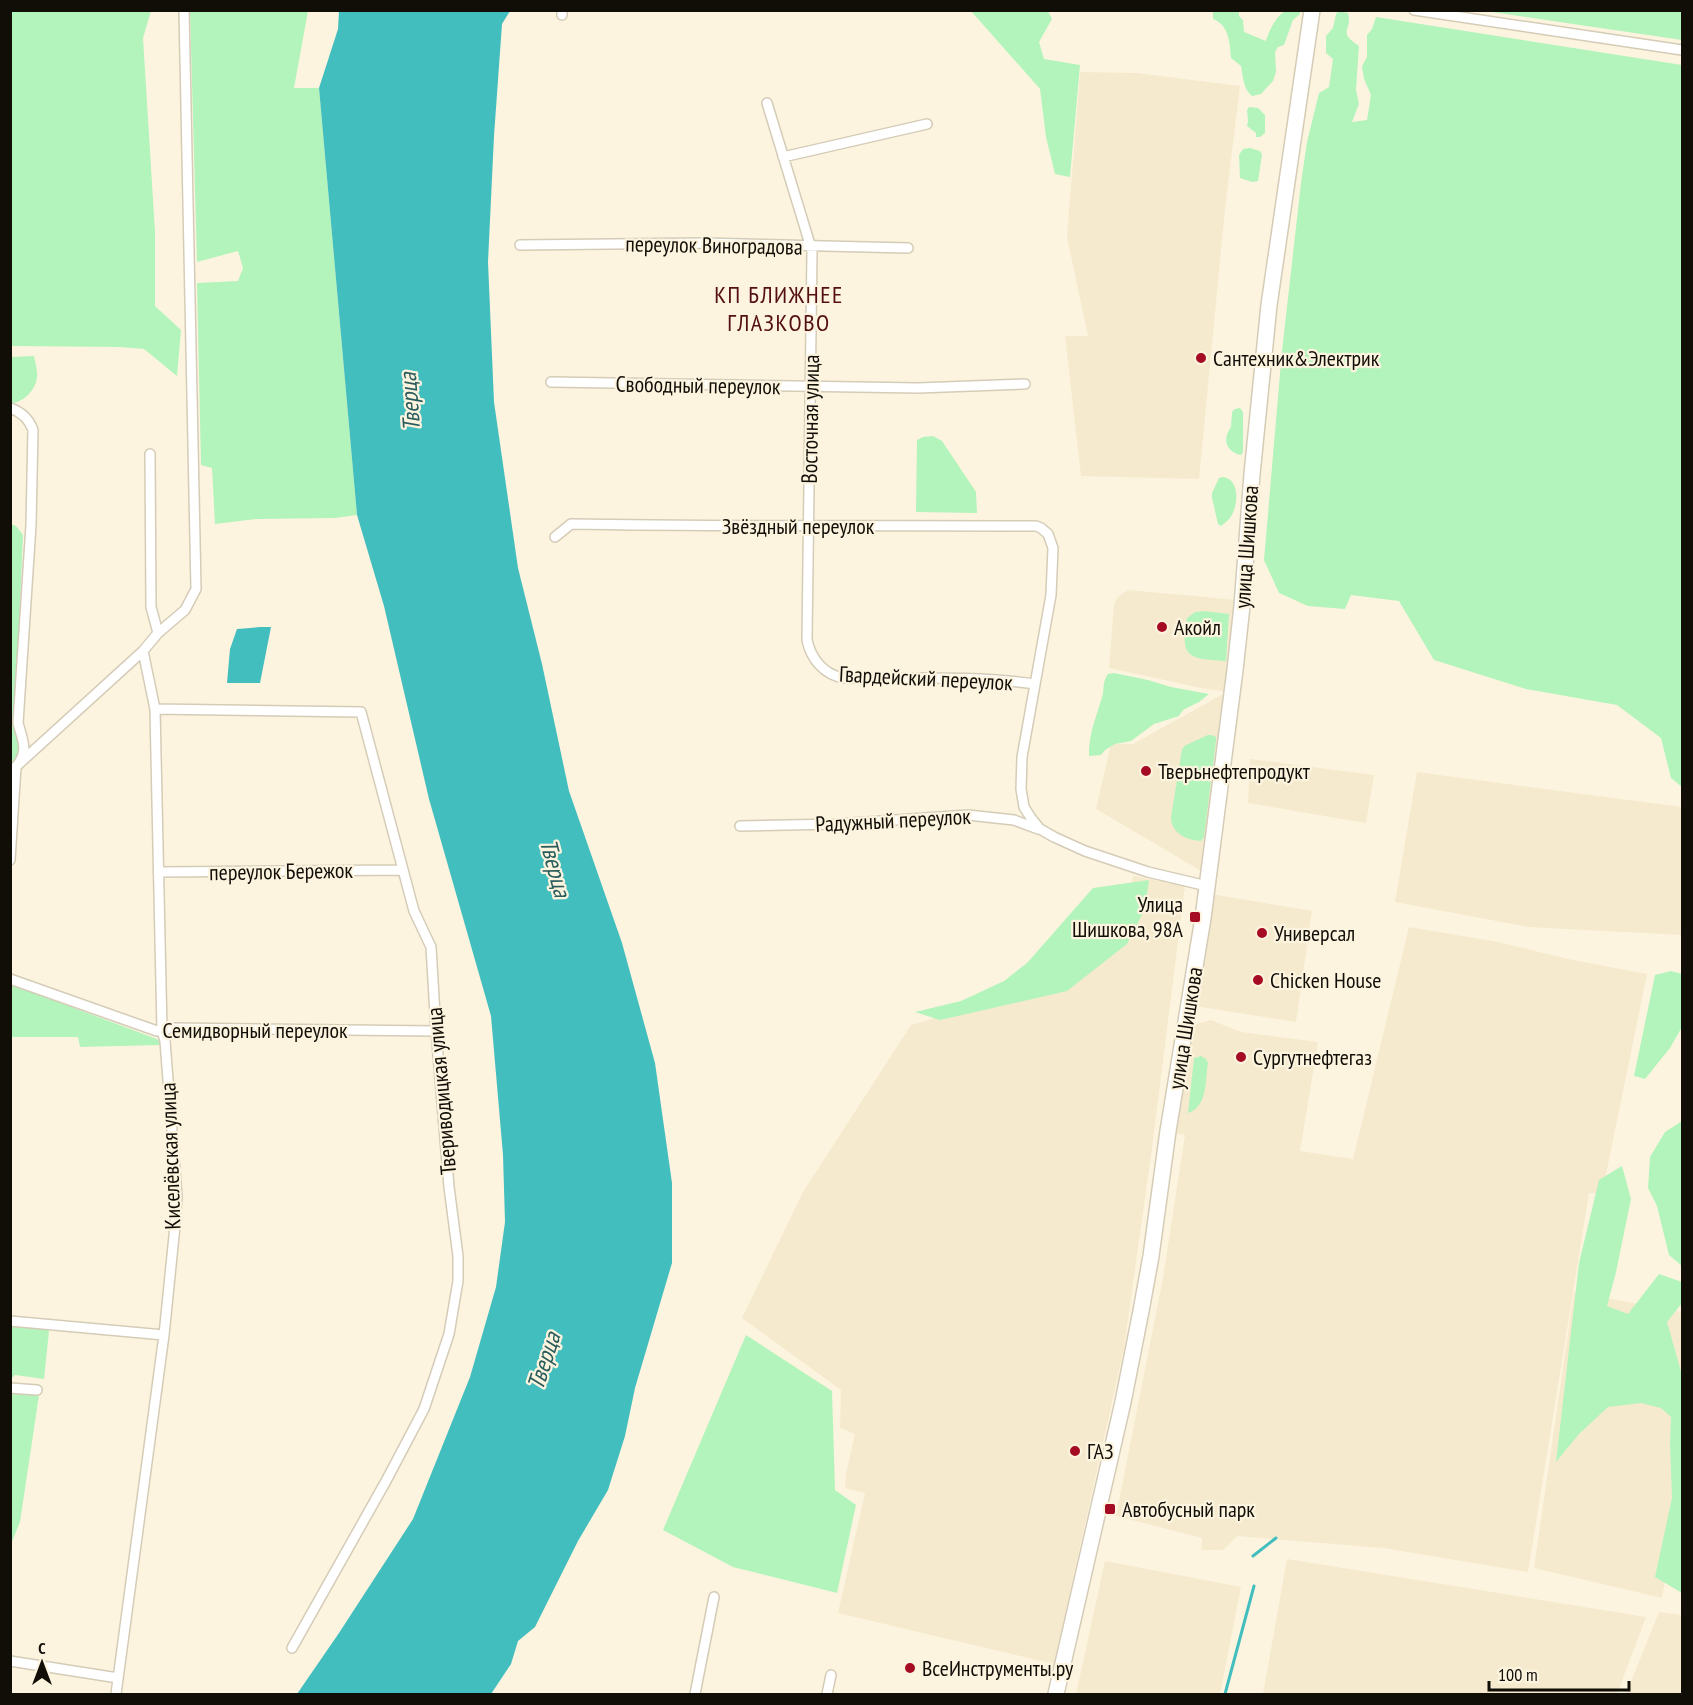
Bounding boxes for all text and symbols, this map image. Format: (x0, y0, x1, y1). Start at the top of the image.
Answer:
street label: переулок Виноградова (625, 229, 803, 261)
district label: КП БЛИЖНЕЕ ГЛАЗКОВО (714, 279, 844, 338)
place label: Сантехник&Электрик (1213, 344, 1380, 372)
marker: Сантехник&Электрик (1194, 351, 1208, 365)
street label: Восточная улица (795, 354, 825, 484)
water label: Тверца (392, 370, 427, 432)
street label: Свободный переулок (615, 370, 781, 400)
street label: улица Шишкова (1228, 484, 1264, 610)
street label: Звёздный переулок (722, 512, 875, 540)
place label: Акойл (1174, 613, 1221, 641)
marker: Акойл (1155, 620, 1169, 634)
street label: Гвардейский переулок (839, 659, 1014, 697)
place label: Тверьнефтепродукт (1158, 757, 1311, 785)
marker: Тверьнефтепродукт (1139, 764, 1153, 778)
street label: Радужный переулок (815, 802, 972, 838)
water label: Тверца (533, 835, 578, 902)
street label: переулок Бережок (209, 856, 354, 886)
place label: Улица Шишкова, 98А (1072, 890, 1184, 943)
marker: Улица Шишкова, 98А (1188, 910, 1202, 924)
place label: Универсал (1274, 919, 1355, 947)
marker: Универсал (1255, 926, 1269, 940)
street label: улица Шишкова (1162, 965, 1208, 1091)
place label: Chicken House (1270, 966, 1381, 994)
marker: Chicken House (1251, 973, 1265, 987)
street label: Твериводицкая улица (420, 1006, 462, 1176)
street label: Семидворный переулок (163, 1016, 348, 1044)
place label: Сургутнефтегаз (1253, 1043, 1372, 1071)
marker: Сургутнефтегаз (1234, 1050, 1248, 1064)
street label: Киселёвская улица (153, 1082, 187, 1230)
water label: Тверца (520, 1327, 568, 1394)
place label: ГАЗ (1087, 1437, 1114, 1465)
marker: ГАЗ (1068, 1444, 1082, 1458)
place label: Автобусный парк (1122, 1495, 1255, 1523)
marker: Автобусный парк (1103, 1502, 1117, 1516)
north arrow (12, 1633, 72, 1693)
text: С (38, 1638, 46, 1658)
place label: ВсеИнструменты.ру (922, 1654, 1074, 1682)
scale bar (1489, 1654, 1628, 1692)
marker: ВсеИнструменты.ру (903, 1661, 917, 1675)
text: 100 m (1498, 1663, 1538, 1686)

